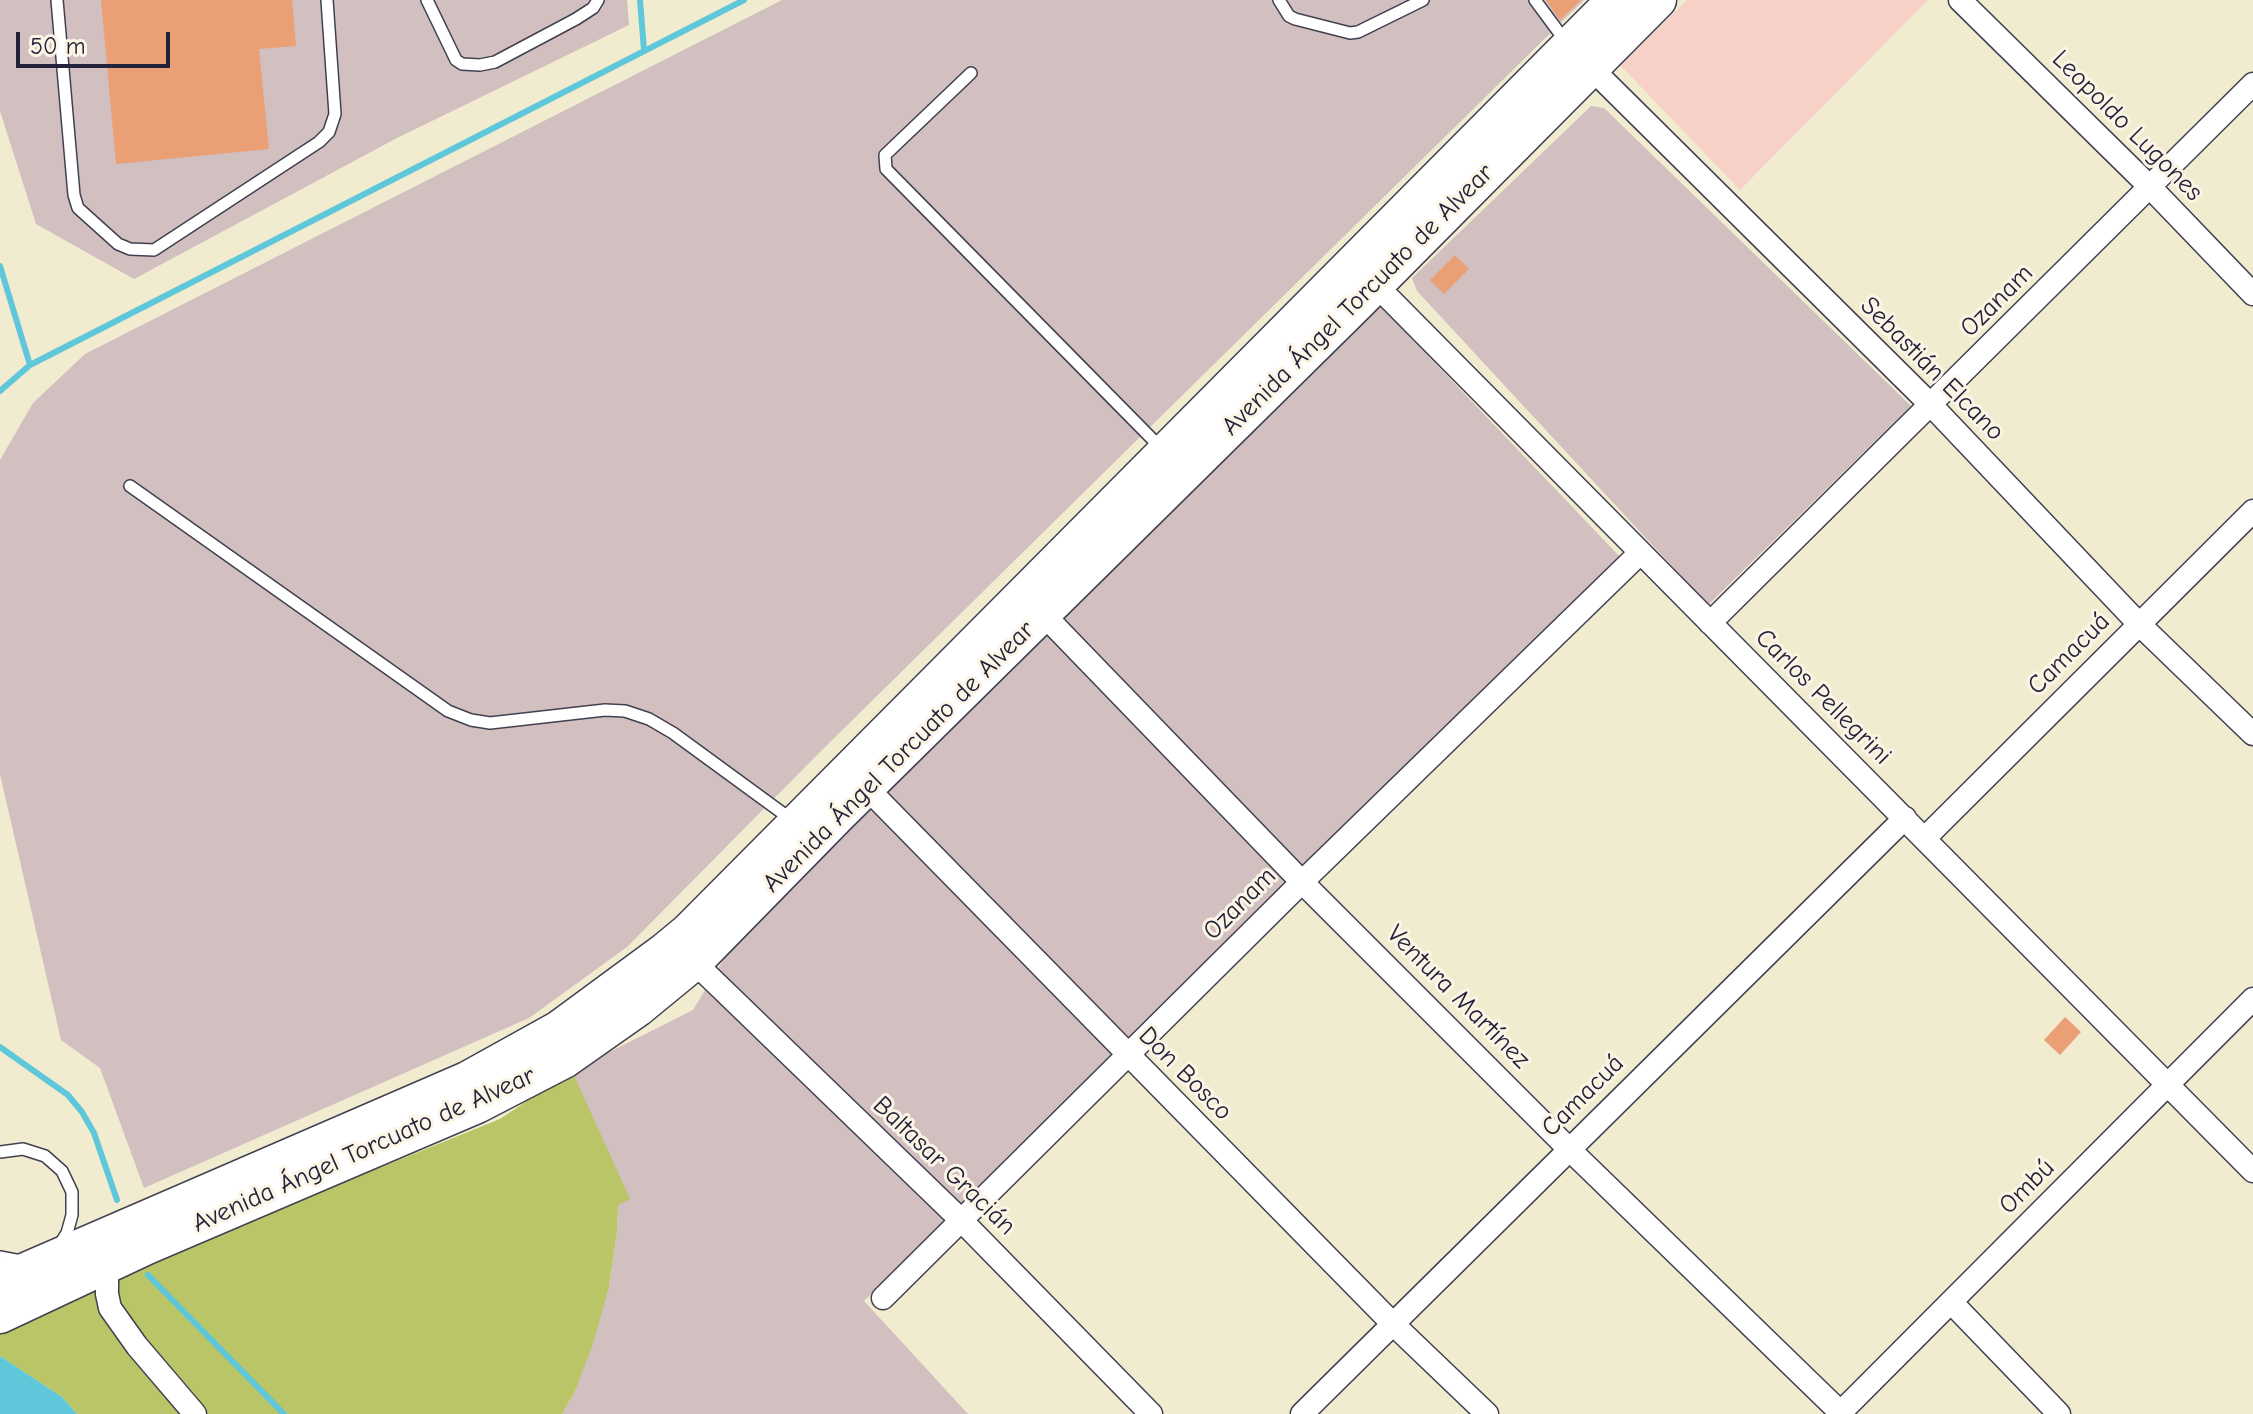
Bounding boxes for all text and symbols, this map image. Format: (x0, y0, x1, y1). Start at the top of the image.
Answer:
scale bar (20, 16, 174, 66)
text: 50 m (30, 32, 86, 60)
street label: Leopoldo Lugones (2045, 44, 2209, 208)
street label: Avenida Ángel Torcuato de Alvear (1216, 158, 1500, 442)
street label: Ozanam (1954, 258, 2040, 344)
street label: Sebastián Elcano (1854, 291, 2010, 447)
street label: Camacuá (2021, 606, 2117, 702)
street label: Avenida Ángel Torcuato de Alvear (757, 615, 1041, 899)
street label: Carlos Pellegrini (1748, 622, 1898, 772)
street label: Ozanam (1197, 861, 1283, 947)
street label: Ventura Martínez (1380, 919, 1536, 1075)
street label: Don Bosco (1132, 1021, 1238, 1127)
street label: Camacuá (1535, 1048, 1631, 1144)
street label: Avenida Ángel Torcuato de Alvear (188, 1060, 540, 1240)
street label: Baltasar Gracián (866, 1090, 1022, 1242)
street label: Ombú (1993, 1153, 2061, 1221)

